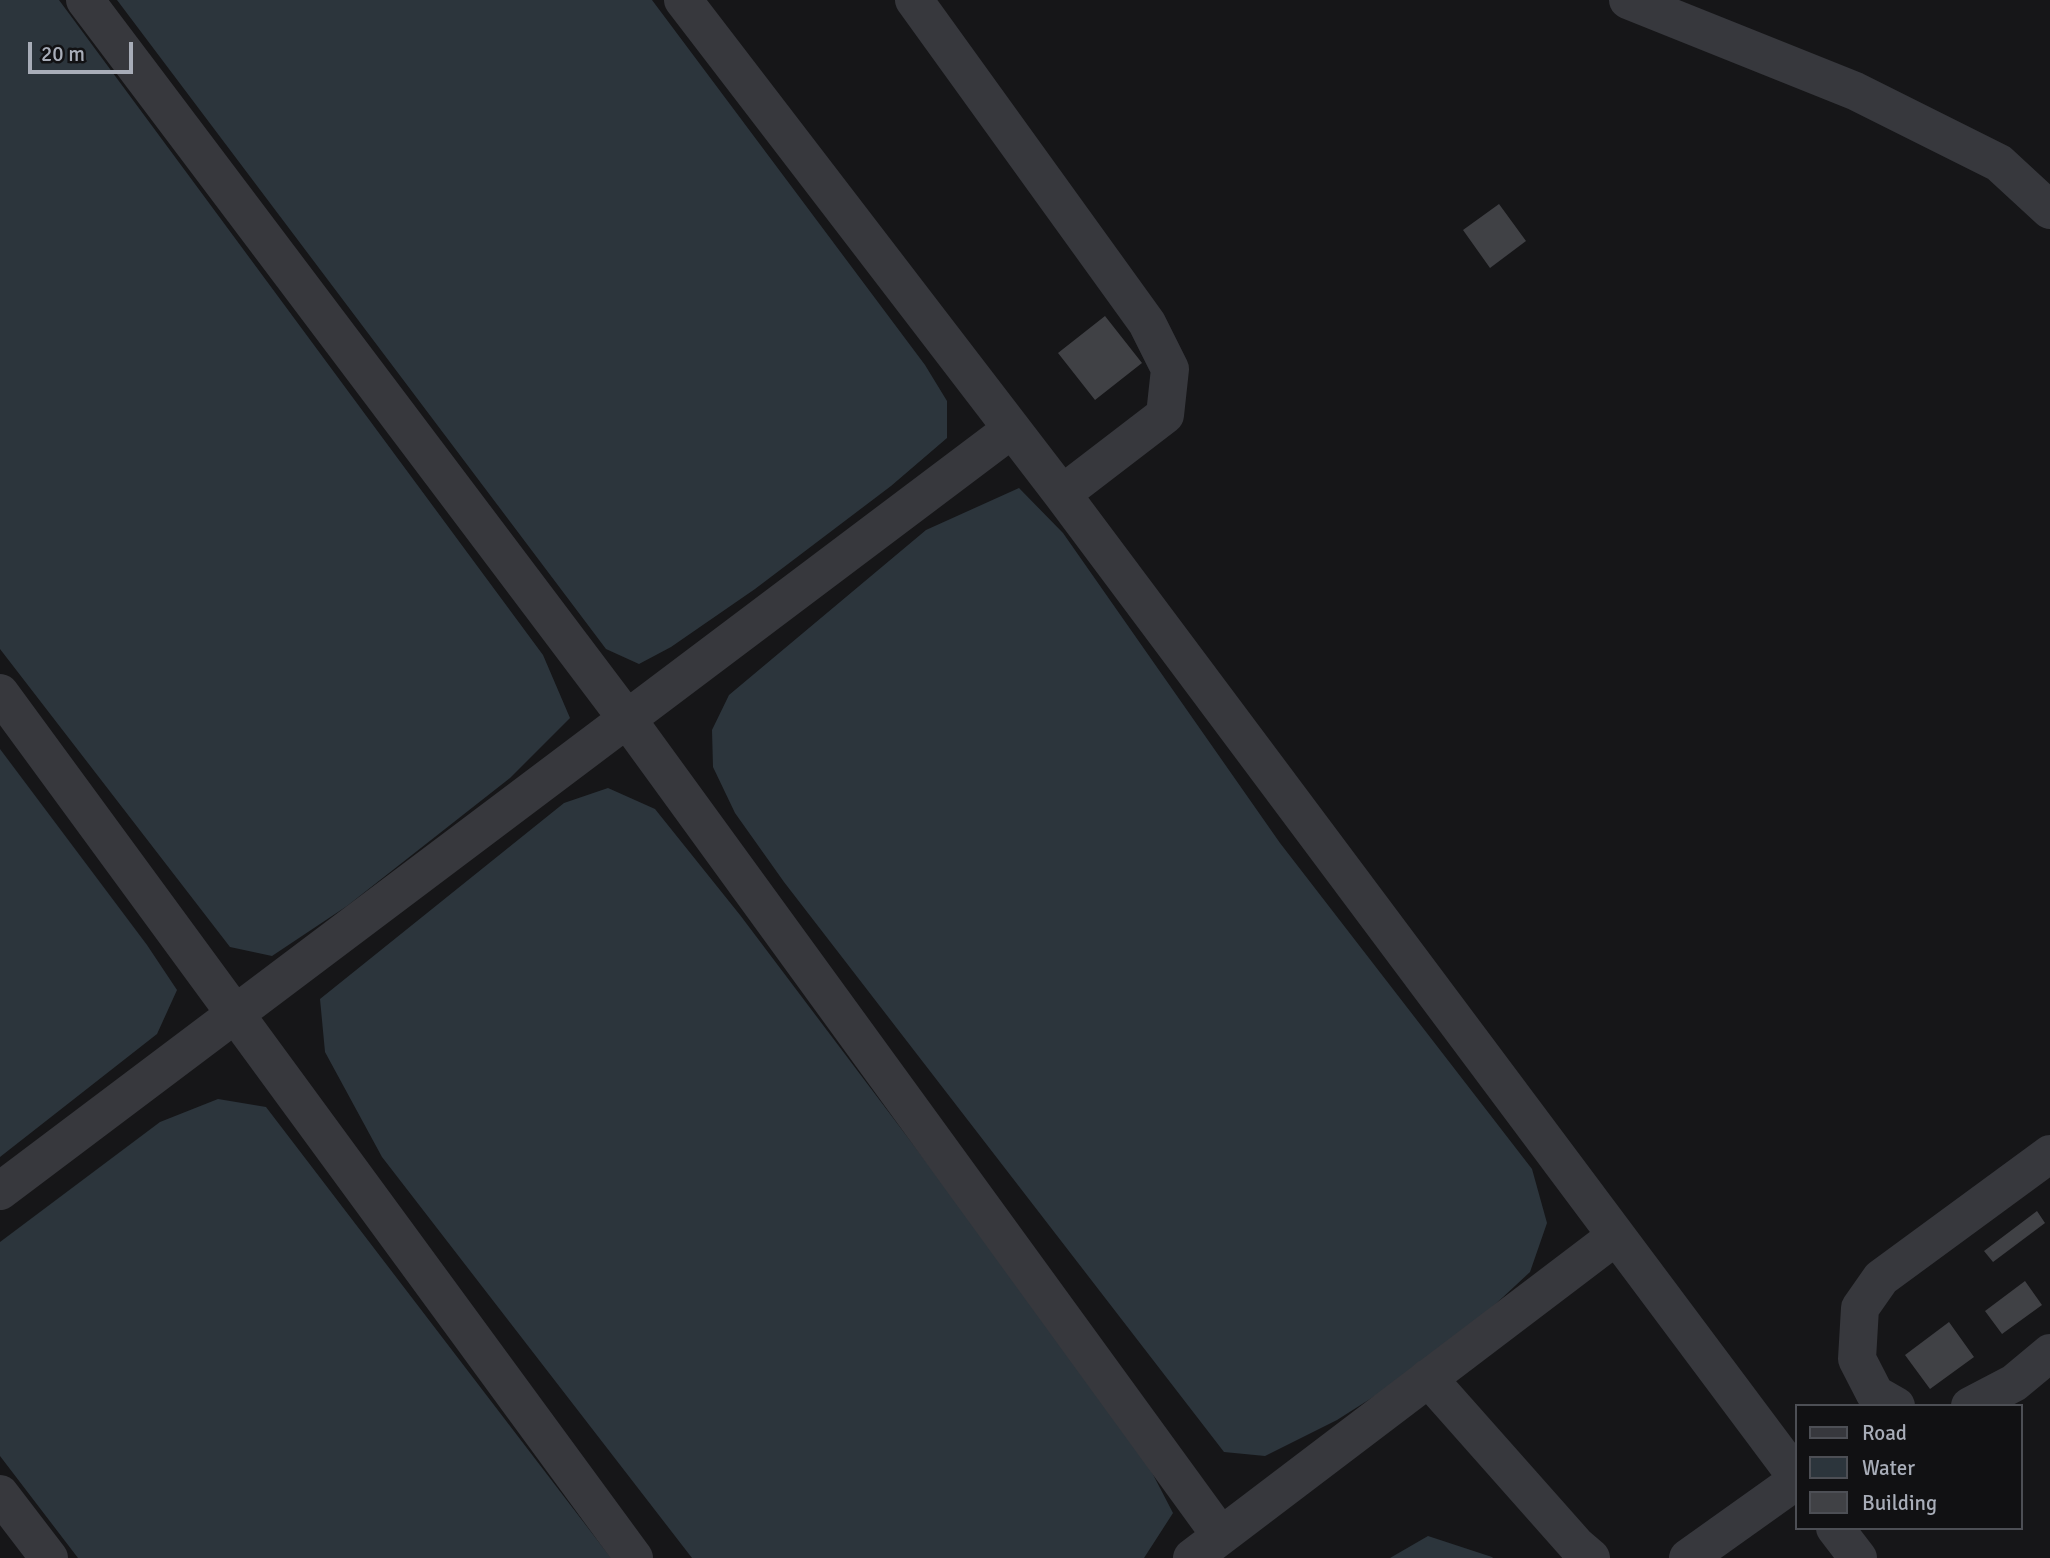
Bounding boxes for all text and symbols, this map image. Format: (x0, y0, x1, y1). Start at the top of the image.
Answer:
scale bar (32, 28, 136, 72)
text: 20 m (41, 41, 85, 67)
legend (1794, 1404, 2022, 1530)
text: Road (1862, 1420, 1907, 1446)
text: Water (1862, 1455, 1915, 1481)
text: Building (1862, 1490, 1937, 1516)

